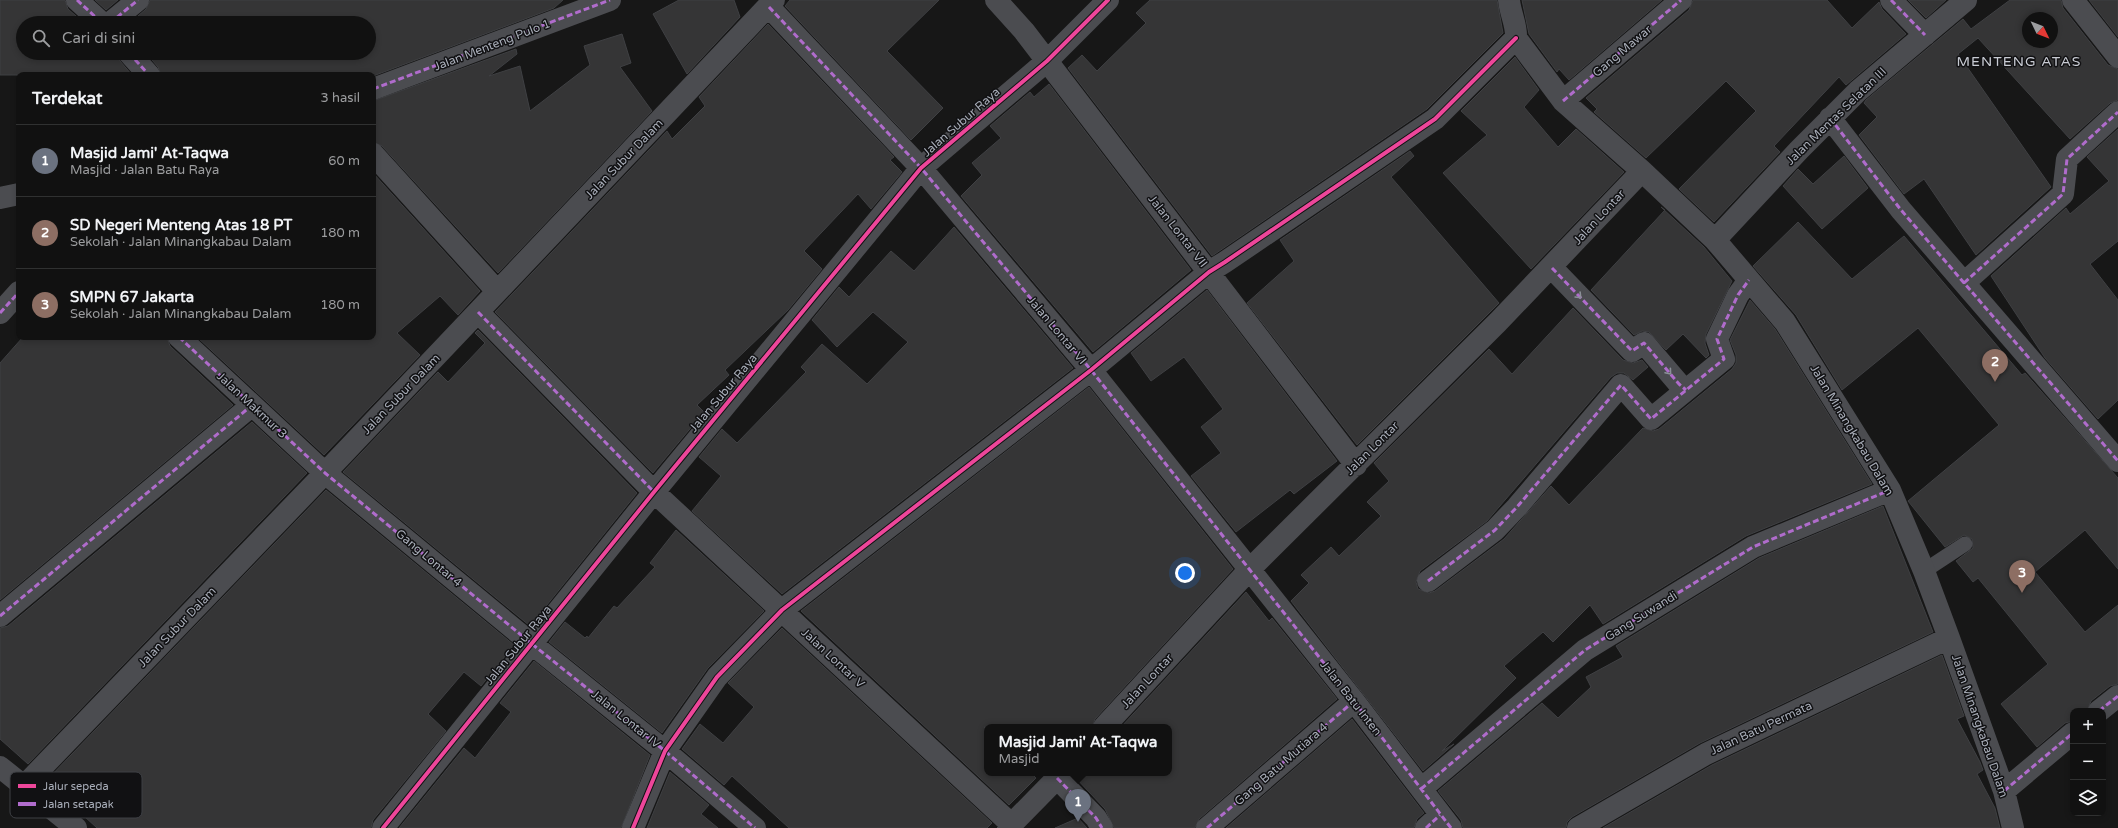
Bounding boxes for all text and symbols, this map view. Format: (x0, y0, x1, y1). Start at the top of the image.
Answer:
north arrow (2022, 12, 2058, 48)
search box (16, 16, 376, 60)
street label: Jalan Menteng Pulo 1 (432, 16, 552, 74)
street label: Gang Mawar (1590, 22, 1655, 80)
icon: search (30, 27, 52, 49)
text: Cari di sini (62, 29, 135, 47)
district label: MENTENG ATAS (1957, 53, 2081, 70)
street label: Jalan Mentas Selatan III (1783, 64, 1889, 168)
street label: Jalan Subur Raya (919, 85, 1003, 159)
text: Terdekat (32, 88, 102, 109)
text: 3 hasil (321, 90, 360, 106)
street label: Jalan Subur Dalam (582, 116, 666, 202)
text: Masjid Jami' At-Taqwa (70, 144, 229, 162)
text: 1 (41, 153, 49, 169)
text: 60 m (328, 153, 360, 169)
text: Masjid · Jalan Batu Raya (70, 162, 219, 178)
street label: Jalan Lontar (1570, 186, 1628, 247)
street label: Jalan Lontar VII (1145, 192, 1211, 270)
text: SD Negeri Menteng Atas 18 PT (70, 216, 292, 234)
text: 2 (41, 225, 49, 241)
text: 180 m (320, 225, 360, 241)
text: Sekolah · Jalan Minangkabau Dalam (70, 234, 291, 250)
text: SMPN 67 Jakarta (70, 288, 194, 306)
one-way arrow (1574, 291, 1582, 299)
street label: Jalan Lontar VI (1024, 293, 1090, 367)
text: 3 (41, 297, 49, 313)
text: 180 m (320, 297, 360, 313)
text: Sekolah · Jalan Minangkabau Dalam (70, 306, 291, 322)
pin: 2 (1982, 349, 2008, 382)
street label: Jalan Subur Dalam (359, 351, 443, 437)
street label: Jalan Subur Raya (686, 351, 760, 435)
street label: Jalan Minangkabau Dalam (1807, 362, 1897, 498)
one-way arrow (1664, 367, 1671, 375)
street label: Jalan Makmur 3 (214, 369, 290, 441)
street label: Jalan Lontar (1342, 418, 1402, 478)
street label: Gang Lontar 4 (393, 526, 465, 590)
pin: 3 (2009, 560, 2035, 593)
your location (1175, 563, 1195, 583)
street label: Jalan Subur Dalam (135, 584, 219, 670)
street label: Gang Suwandi (1602, 588, 1680, 644)
street label: Jalan Subur Raya (482, 603, 554, 687)
street label: Jalan Lontar V (799, 625, 868, 691)
street label: Jalan Lontar (1118, 650, 1176, 711)
street label: Jalan Minangkabau Dalam (1949, 653, 2011, 799)
street label: Jalan Batu Inten (1317, 658, 1385, 738)
street label: Jalan Lontar IV (589, 687, 664, 751)
street label: Jalan Batu Permata (1708, 698, 1814, 758)
map controls (2070, 708, 2106, 816)
button: + (2070, 708, 2106, 744)
street label: Gang Batu Mutiara 4 (1232, 719, 1331, 808)
popup (984, 724, 1172, 776)
text: Masjid Jami' At-Taqwa (999, 733, 1157, 751)
button: − (2070, 744, 2106, 780)
text: Masjid (999, 751, 1039, 767)
legend (10, 772, 142, 818)
text: Jalur sepeda (43, 780, 109, 793)
button: layers (2070, 780, 2106, 816)
pin: 1 (1065, 789, 1091, 822)
text: Jalan setapak (43, 798, 114, 811)

